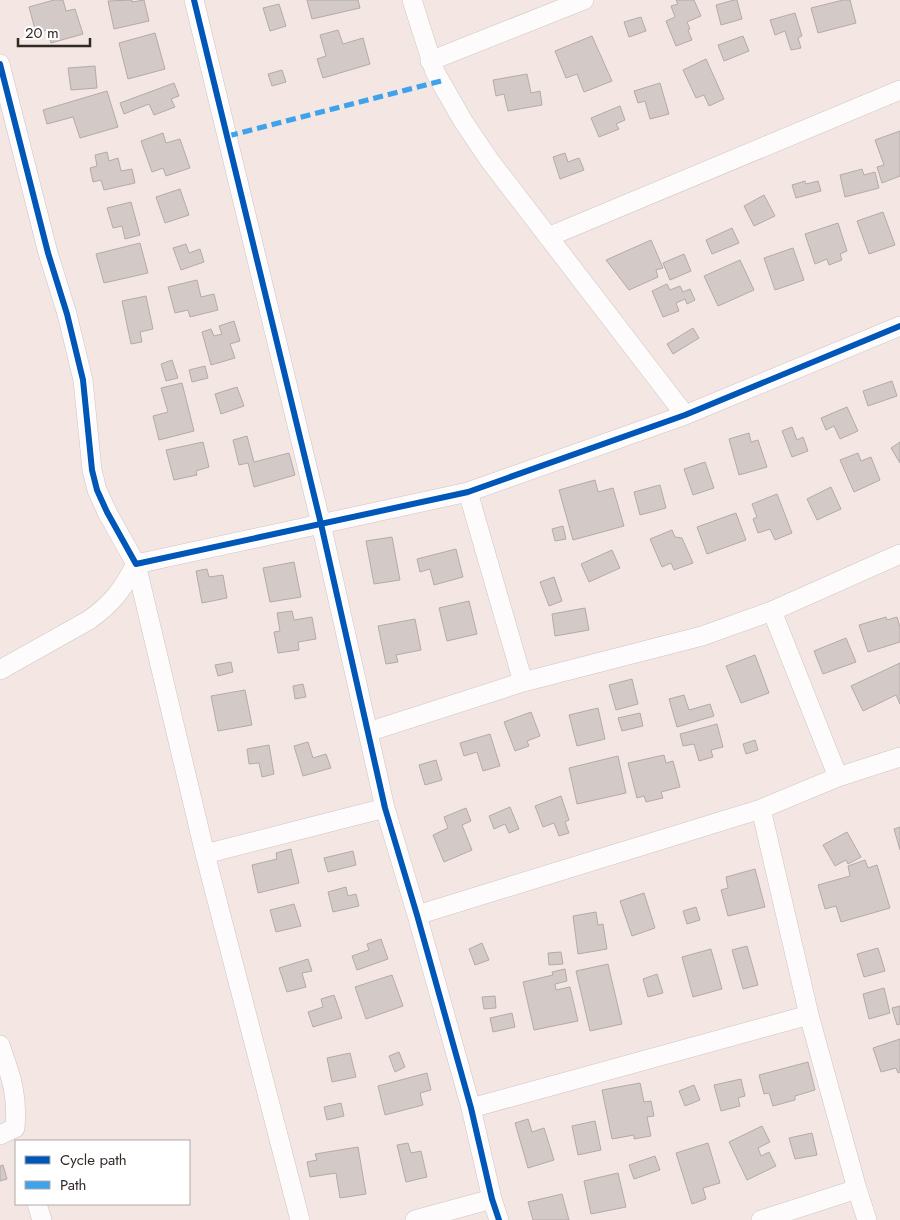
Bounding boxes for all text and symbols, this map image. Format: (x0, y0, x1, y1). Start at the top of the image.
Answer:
scale bar (18, 15, 90, 47)
text: 20 m (25, 22, 59, 44)
legend (15, 1140, 190, 1205)
text: Cycle path (60, 1149, 127, 1171)
text: Path (60, 1174, 86, 1196)

